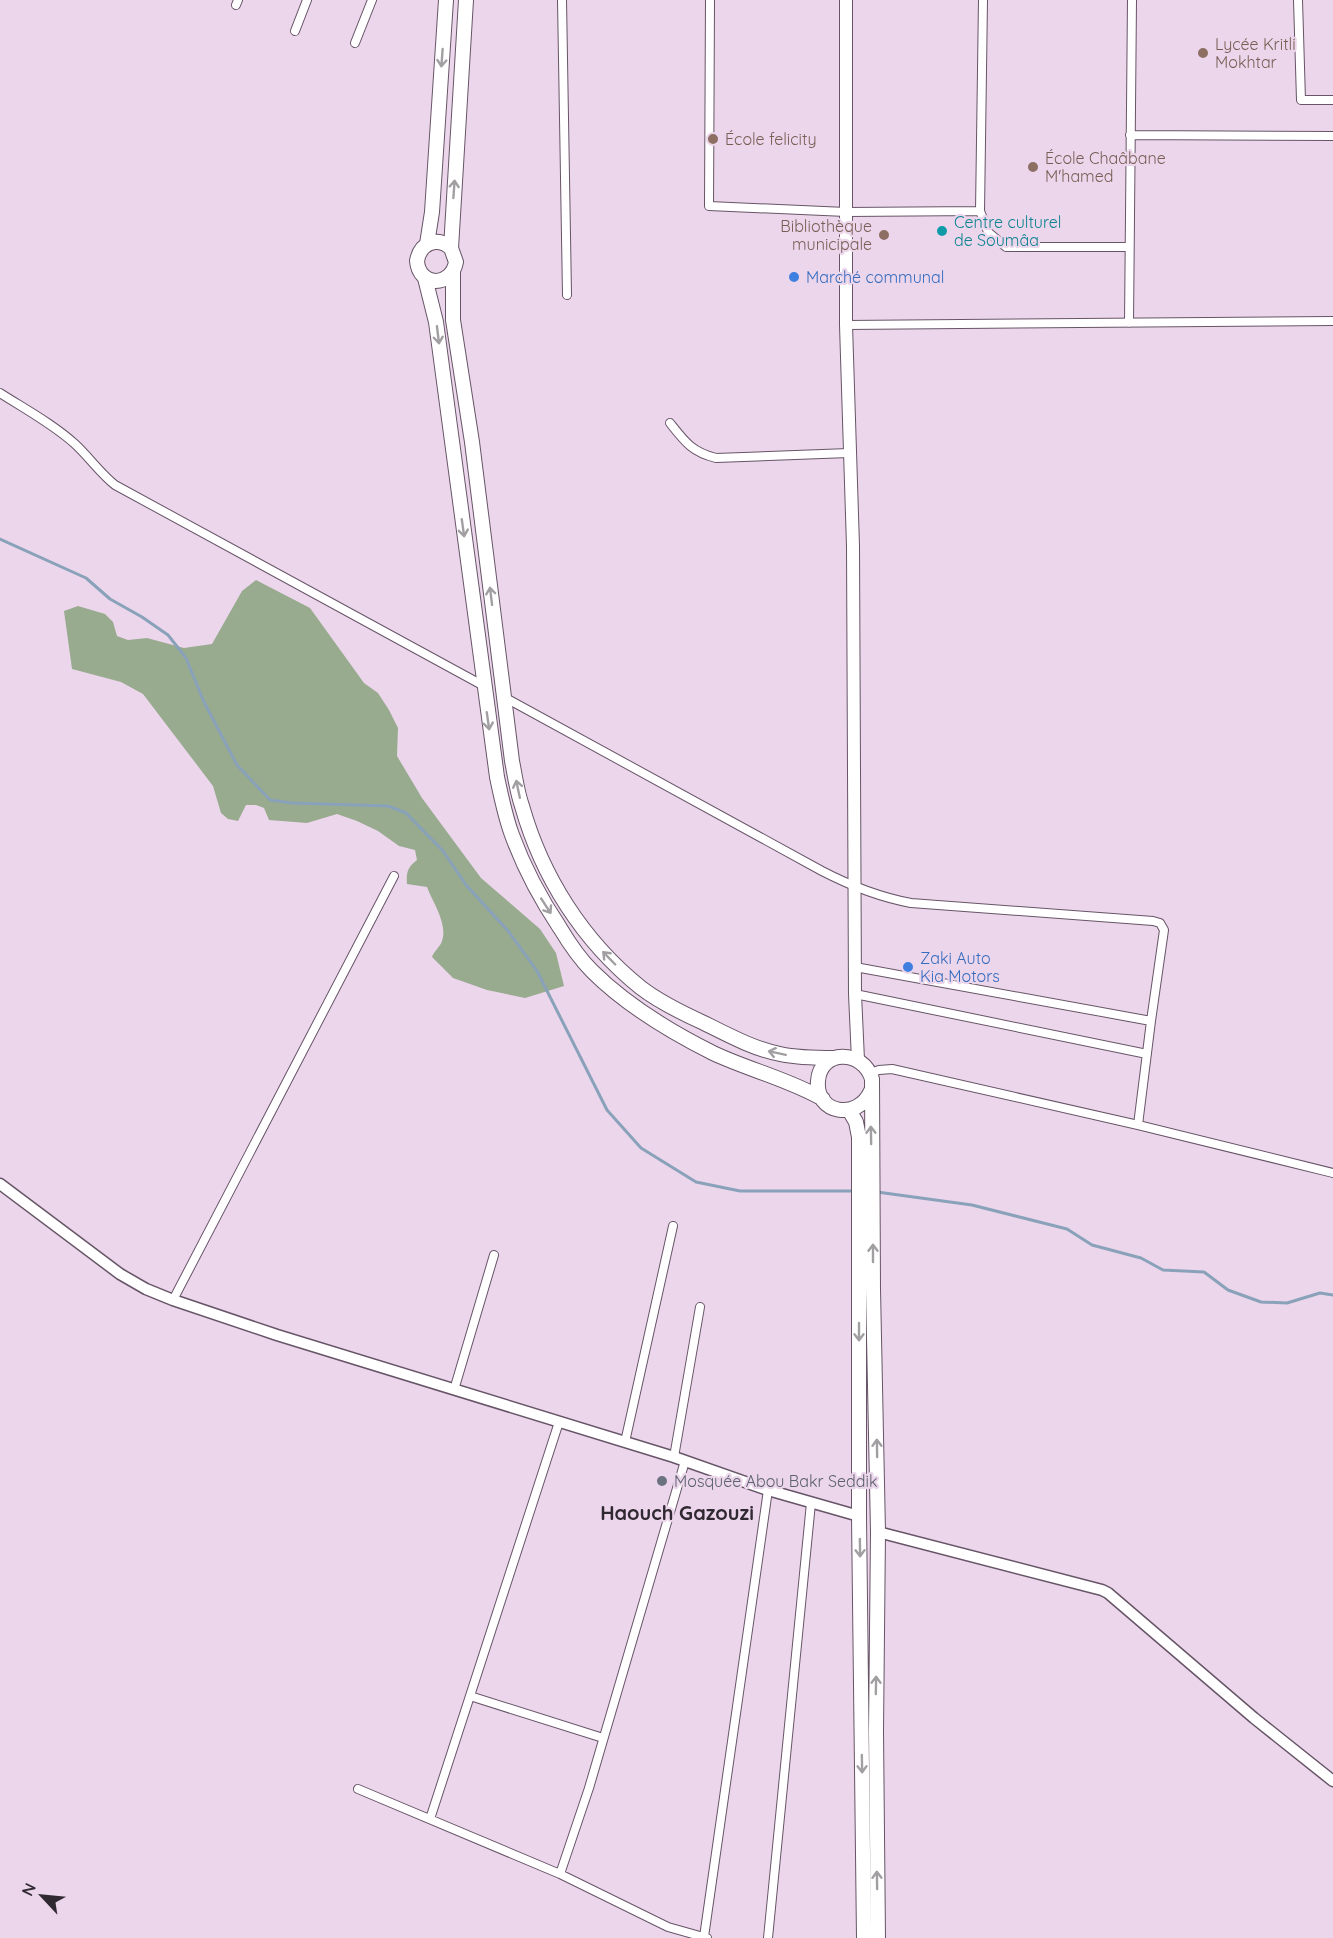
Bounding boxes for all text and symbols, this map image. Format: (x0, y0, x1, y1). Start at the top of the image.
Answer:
place label: Lycée Kritli Mokhtar (1215, 34, 1296, 72)
marker: Lycée Kritli Mokhtar (1196, 46, 1210, 60)
one-way arrow (436, 48, 447, 68)
place label: École felicity (725, 129, 817, 149)
marker: École felicity (706, 132, 720, 146)
place label: École Chaâbane M'hamed (1045, 148, 1166, 186)
marker: École Chaâbane M'hamed (1026, 160, 1040, 174)
one-way arrow (449, 180, 460, 200)
place label: Centre culturel de Soumâa (954, 212, 1061, 250)
place label: Bibliothèque municipale (780, 216, 872, 254)
marker: Centre culturel de Soumâa (935, 224, 949, 238)
marker: Bibliothèque municipale (877, 228, 891, 242)
place label: Marché communal (806, 267, 944, 287)
marker: Marché communal (787, 270, 801, 284)
one-way arrow (432, 324, 443, 344)
one-way arrow (457, 518, 468, 538)
one-way arrow (485, 586, 496, 606)
one-way arrow (483, 711, 494, 731)
one-way arrow (511, 780, 523, 799)
one-way arrow (540, 897, 552, 914)
place label: Zaki Auto Kia Motors (920, 948, 1000, 986)
one-way arrow (602, 951, 616, 966)
marker: Zaki Auto Kia Motors (901, 960, 915, 974)
one-way arrow (768, 1047, 787, 1058)
one-way arrow (866, 1126, 877, 1146)
one-way arrow (867, 1243, 879, 1263)
one-way arrow (853, 1321, 865, 1341)
one-way arrow (871, 1438, 882, 1458)
place label: Mosquée Abou Bakr Seddik (674, 1471, 877, 1491)
marker: Mosquée Abou Bakr Seddik (655, 1474, 669, 1488)
district label: Haouch Gazouzi (600, 1500, 754, 1525)
one-way arrow (854, 1537, 865, 1557)
one-way arrow (870, 1675, 882, 1695)
one-way arrow (856, 1753, 868, 1773)
north arrow (12, 1866, 72, 1926)
one-way arrow (871, 1870, 883, 1890)
text: N (17, 1880, 40, 1899)

